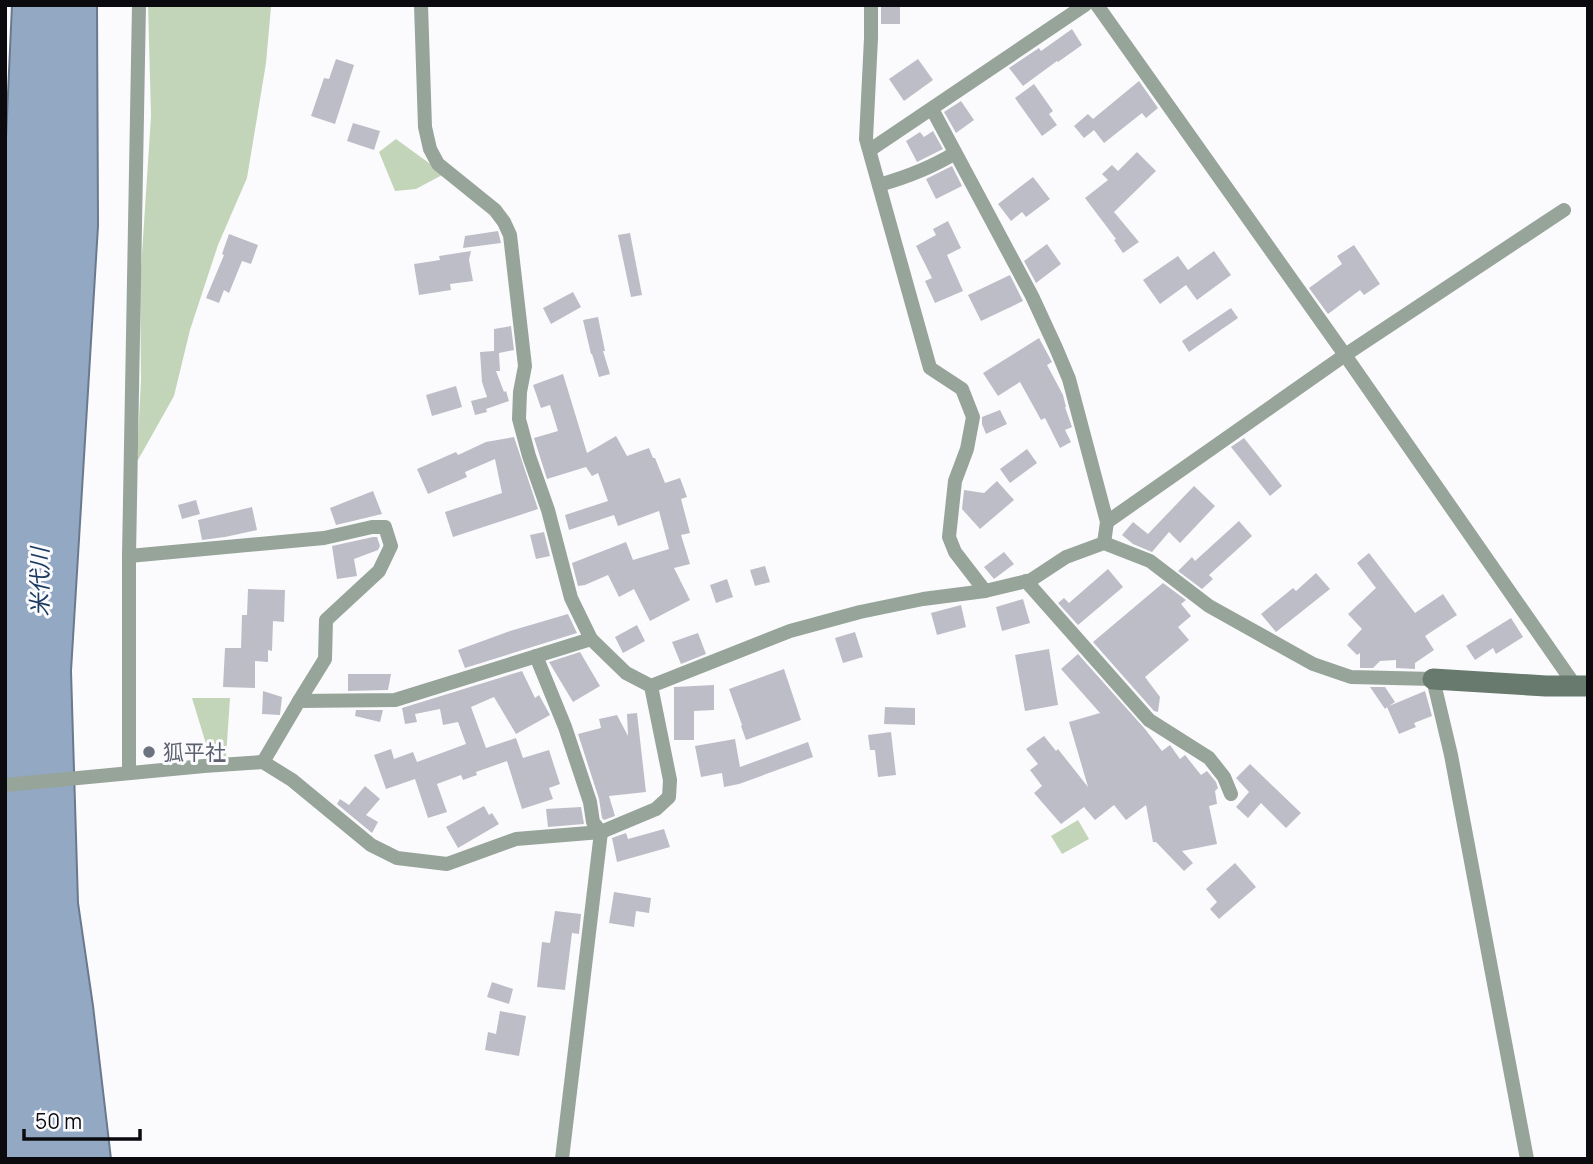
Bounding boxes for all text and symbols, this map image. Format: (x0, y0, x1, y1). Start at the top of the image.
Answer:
water label: 米代川 (23, 545, 55, 617)
place label: 狐平社 (163, 738, 226, 766)
marker: 狐平社 (141, 744, 157, 760)
scale bar (24, 1098, 140, 1142)
text: 50 m (35, 1107, 82, 1135)

